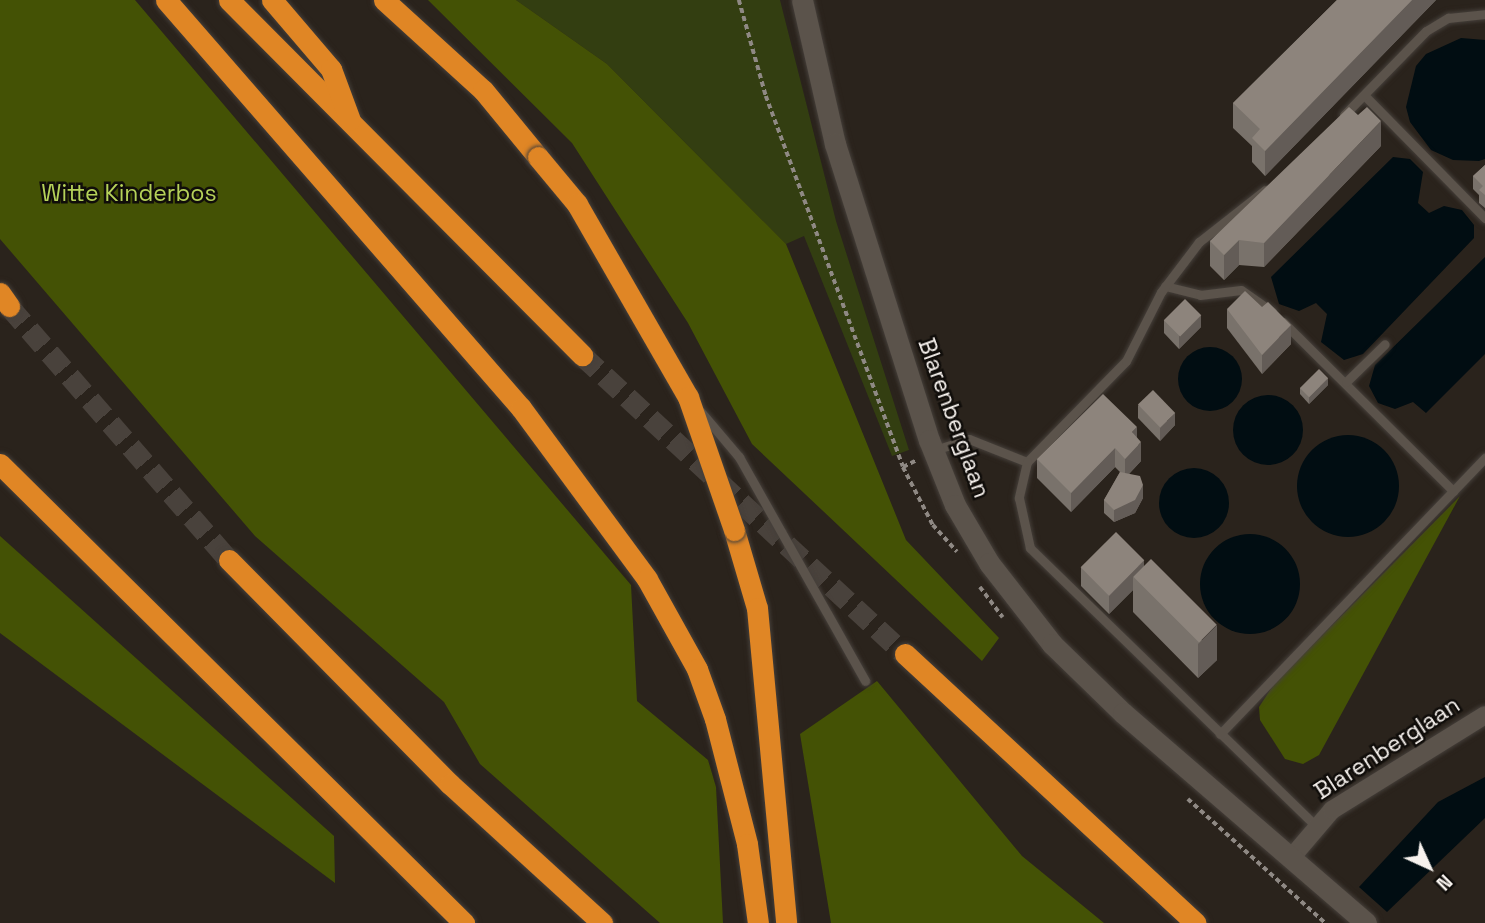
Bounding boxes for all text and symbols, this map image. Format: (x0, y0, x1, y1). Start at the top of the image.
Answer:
park label: Witte Kinderbos (41, 179, 217, 207)
street label: Blarenberglaan (912, 335, 996, 501)
street label: Blarenberglaan (1309, 691, 1465, 805)
north arrow (1394, 832, 1464, 902)
text: N (1431, 869, 1458, 896)

